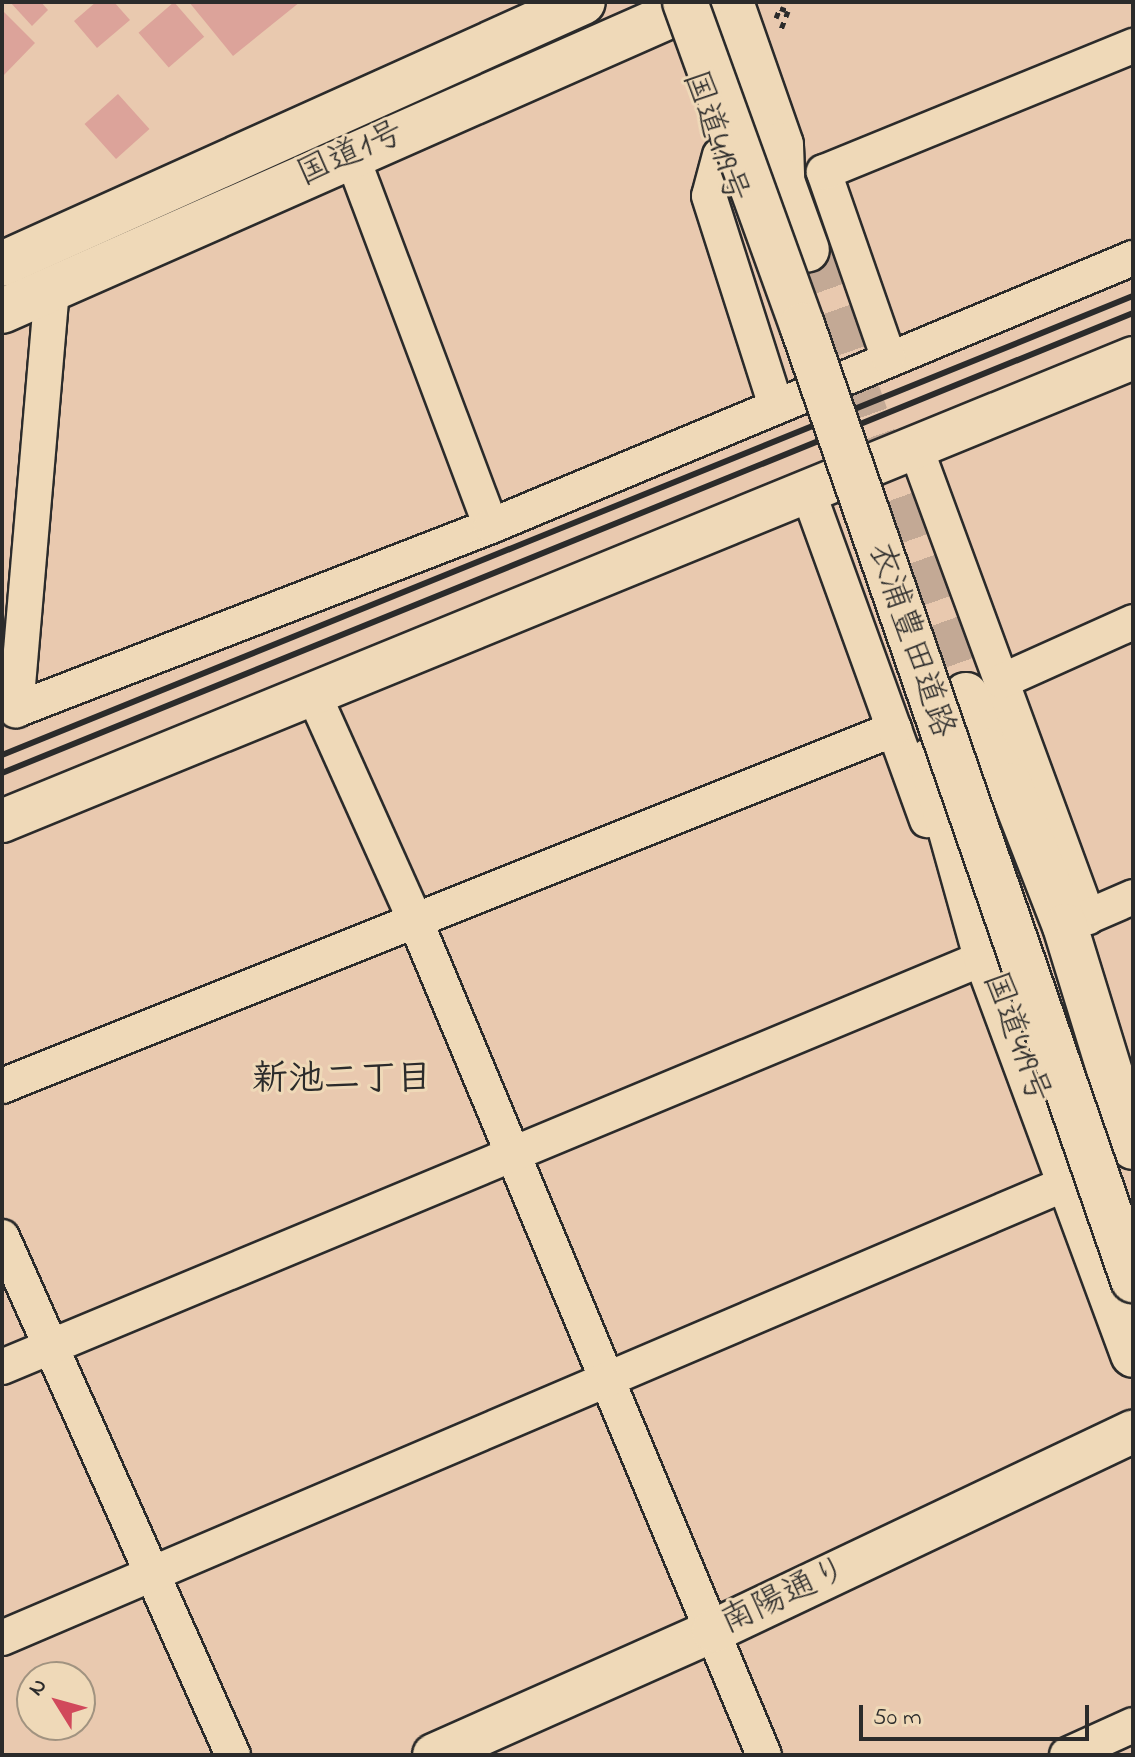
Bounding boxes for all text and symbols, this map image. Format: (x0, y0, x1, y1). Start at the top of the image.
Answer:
street label: 国道419号 (672, 66, 756, 208)
street label: 国道1号 (291, 113, 411, 197)
street label: 衣浦豊田道路 (858, 538, 962, 744)
street label: 国道419号 (972, 967, 1058, 1109)
district label: 新池二丁目 (252, 1059, 432, 1103)
street label: 南陽通り (715, 1550, 855, 1644)
north arrow (16, 1661, 96, 1741)
text: N (21, 1672, 56, 1703)
scale bar (863, 1689, 1093, 1739)
text: 50 m (873, 1701, 922, 1736)

